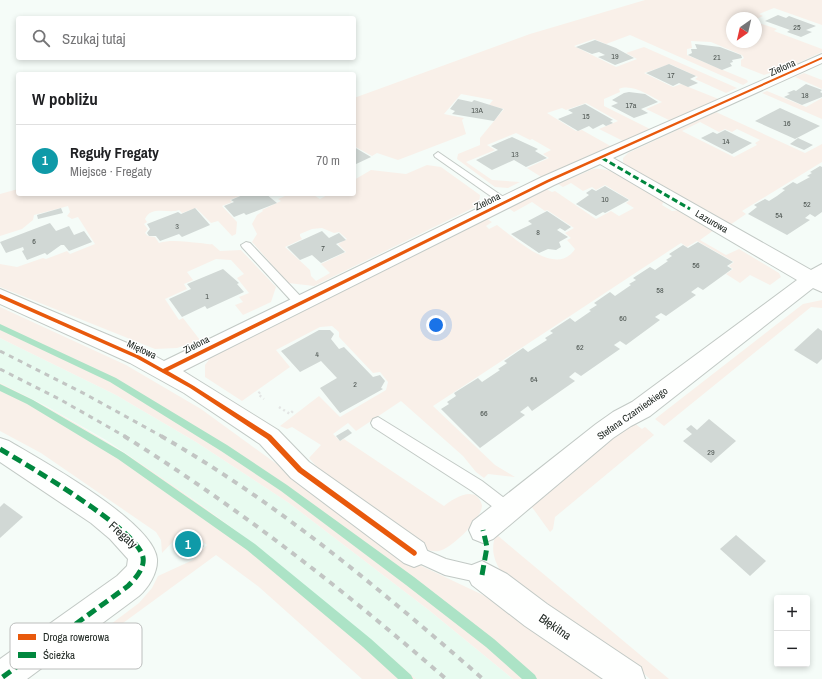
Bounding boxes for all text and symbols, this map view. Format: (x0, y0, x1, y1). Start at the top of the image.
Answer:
north arrow (726, 12, 762, 48)
search box (16, 16, 356, 60)
house number: 25 (793, 22, 801, 32)
icon: search (30, 27, 52, 49)
text: Szukaj tutaj (62, 28, 126, 49)
house number: 19 (611, 51, 619, 61)
house number: 21 (713, 52, 721, 62)
street label: Zielona (767, 56, 798, 79)
house number: 17 (667, 70, 675, 80)
text: W pobliżu (32, 87, 98, 110)
house number: 18 (801, 90, 809, 100)
house number: 17a (626, 100, 637, 110)
house number: 13A (471, 105, 483, 115)
house number: 15 (582, 111, 590, 121)
house number: 16 (783, 118, 791, 128)
house number: 14 (722, 136, 730, 146)
text: Reguły Fregaty (70, 142, 159, 163)
house number: 13 (511, 149, 519, 159)
text: 1 (42, 152, 48, 169)
text: 70 m (316, 152, 340, 169)
text: Miejsce · Fregaty (70, 163, 152, 180)
street label: Zielona (472, 189, 503, 213)
house number: 10 (601, 194, 609, 204)
house number: 52 (803, 199, 811, 209)
street label: Lazurowa (693, 207, 731, 236)
house number: 54 (775, 210, 783, 220)
house number: 3 (175, 221, 179, 231)
house number: 8 (536, 227, 540, 237)
house number: 6 (32, 236, 36, 246)
house number: 7 (321, 243, 325, 253)
house number: 56 (692, 260, 700, 270)
house number: 58 (656, 285, 664, 295)
house number: 1 (205, 291, 209, 301)
house number: 60 (619, 313, 627, 323)
your location (426, 315, 446, 335)
street label: Zielona (181, 332, 212, 356)
street label: Miętowa (125, 337, 159, 362)
house number: 62 (576, 342, 584, 352)
house number: 4 (315, 349, 319, 359)
house number: 64 (530, 374, 538, 384)
house number: 2 (353, 379, 357, 389)
street label: Stefana Czarnieckiego (594, 384, 671, 443)
house number: 66 (480, 408, 488, 418)
house number: 29 (707, 447, 715, 457)
street label: Fregaty (105, 518, 141, 552)
pin: 1 (175, 529, 201, 559)
map controls (774, 595, 810, 667)
button: + (774, 595, 810, 631)
street label: Błękitna (536, 610, 575, 644)
legend (10, 623, 142, 669)
text: Droga rowerowa (43, 630, 109, 644)
button: − (774, 631, 810, 667)
text: Ścieżka (43, 648, 75, 662)

